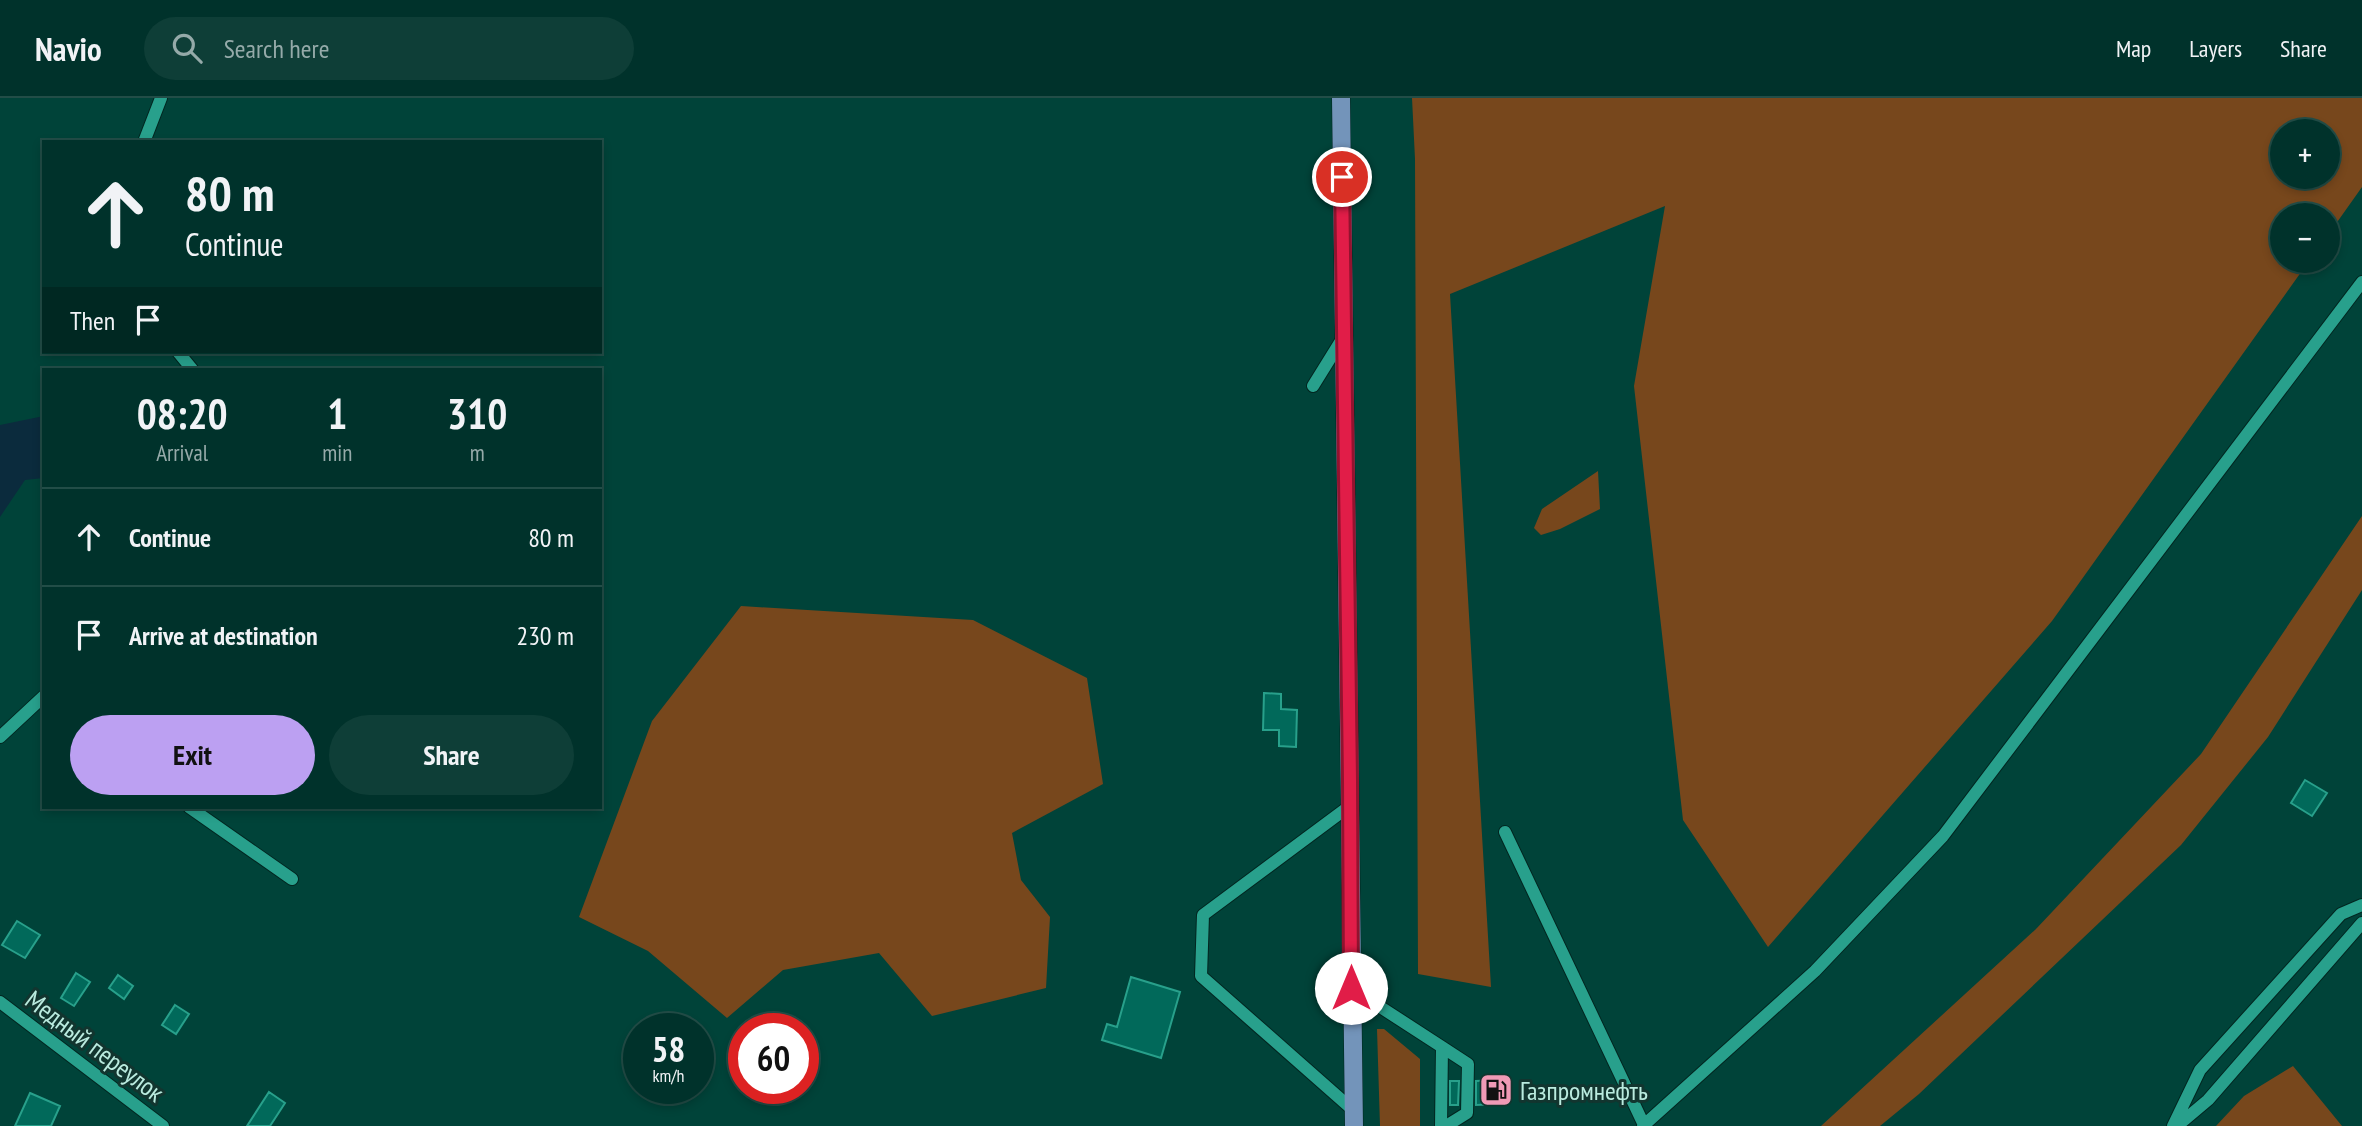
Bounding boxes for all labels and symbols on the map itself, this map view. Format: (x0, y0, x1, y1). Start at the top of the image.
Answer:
pin (1312, 147, 1372, 207)
position arrow (1314, 951, 1388, 1025)
street label: Медный переулок (19, 983, 171, 1109)
speed limit sign: 60 (728, 1013, 819, 1104)
fuel station icon: Газпромнефть (1477, 1071, 1515, 1109)
place label: Газпромнефть (1520, 1074, 1648, 1107)

